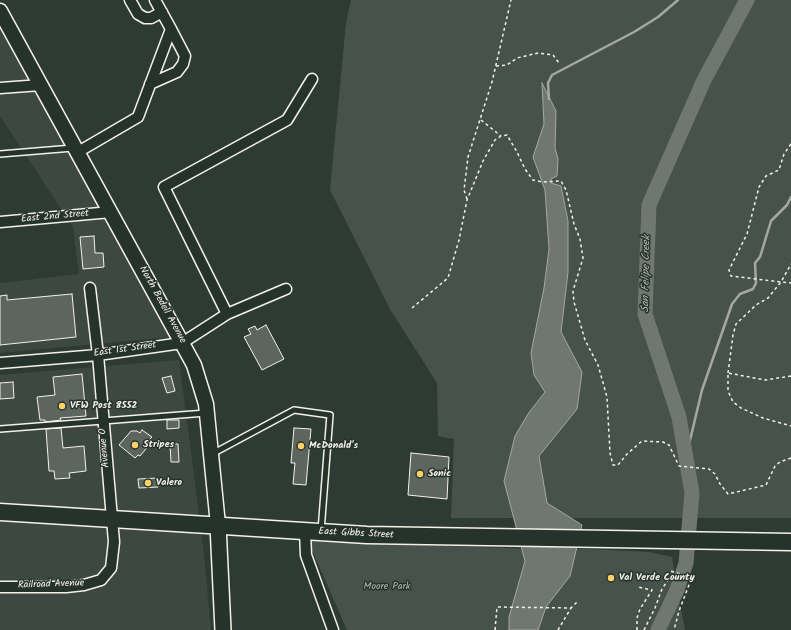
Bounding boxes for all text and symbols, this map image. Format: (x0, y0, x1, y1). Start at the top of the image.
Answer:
street label: East 2nd Street (21, 208, 89, 226)
water label: San Felipe Creek (640, 235, 654, 313)
street label: North Bedell Avenue (136, 264, 188, 346)
street label: East 1st Street (93, 340, 157, 360)
place label: VFW Post 8552 (70, 400, 137, 412)
marker: VFW Post 8552 (57, 401, 67, 411)
street label: Avenue O (97, 428, 113, 468)
place label: Stripes (143, 439, 174, 451)
marker: Stripes (130, 440, 140, 450)
place label: McDonald's (309, 440, 358, 452)
marker: McDonald's (296, 441, 306, 451)
place label: Sonic (428, 468, 451, 480)
marker: Sonic (415, 469, 425, 479)
place label: Valero (156, 477, 182, 489)
marker: Valero (143, 478, 153, 488)
street label: East Gibbs Street (318, 526, 394, 542)
place label: Val Verde County (619, 572, 695, 584)
marker: Val Verde County (606, 573, 616, 583)
street label: Railroad Avenue (18, 578, 84, 592)
park label: Moore Park (364, 581, 410, 593)

